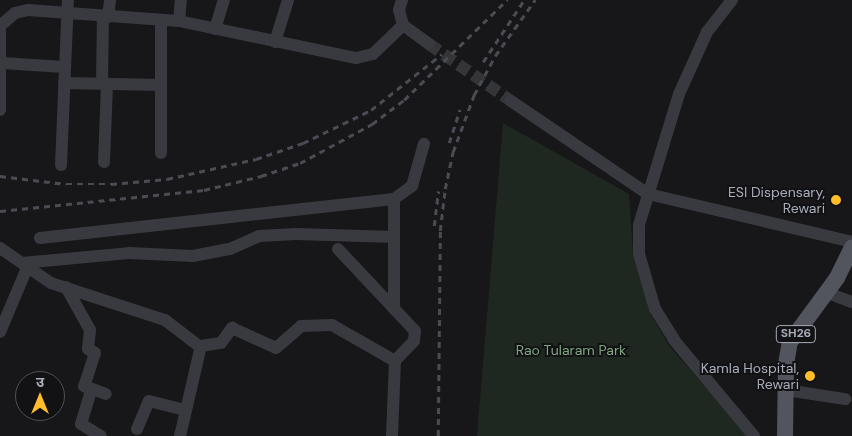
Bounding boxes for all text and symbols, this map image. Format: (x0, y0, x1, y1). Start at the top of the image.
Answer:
place label: ESI Dispensary, Rewari (728, 184, 825, 216)
marker: ESI Dispensary, Rewari (829, 193, 843, 207)
road number: SH26 (775, 324, 817, 344)
park label: Rao Tularam Park (516, 342, 626, 358)
place label: Kamla Hospital, Rewari (701, 360, 799, 392)
marker: Kamla Hospital, Rewari (803, 369, 817, 383)
north arrow (15, 371, 65, 421)
text: उ (36, 373, 44, 391)

